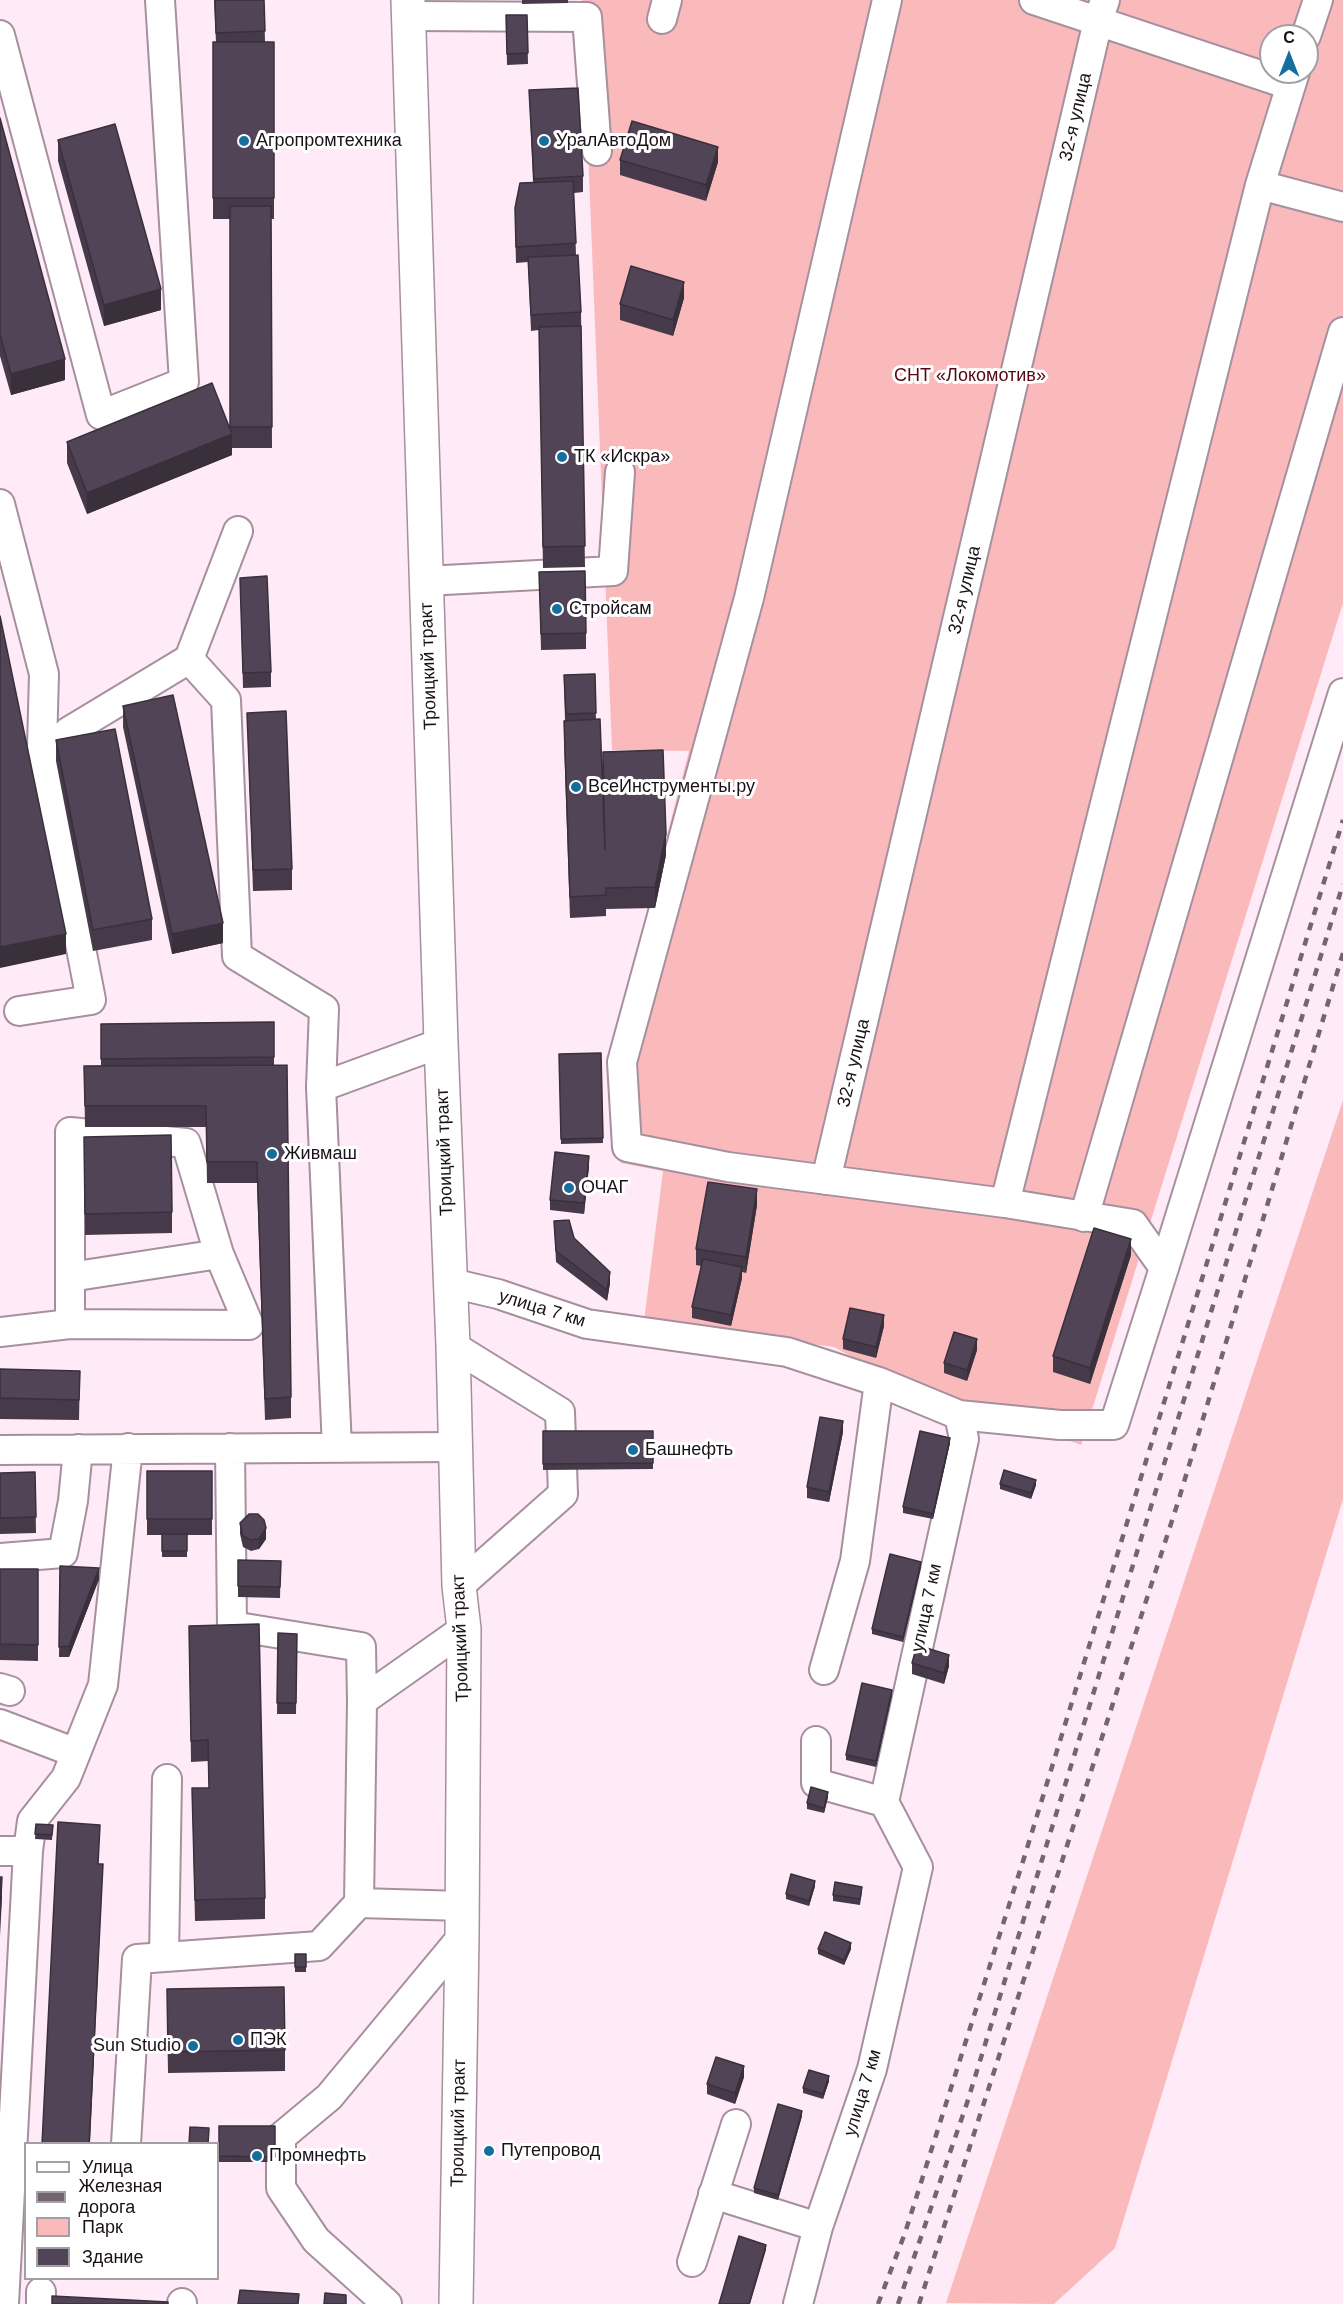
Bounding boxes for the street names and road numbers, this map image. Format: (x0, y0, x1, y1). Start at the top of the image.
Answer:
street label: 32-я улица (1055, 71, 1097, 163)
street label: 32-я улица (944, 544, 986, 636)
street label: Троицкий тракт (416, 602, 442, 730)
street label: 32-я улица (833, 1017, 875, 1109)
street label: Троицкий тракт (432, 1088, 458, 1216)
street label: улица 7 км (496, 1286, 588, 1332)
street label: улица 7 км (907, 1562, 947, 1654)
street label: Троицкий тракт (448, 1574, 474, 1702)
street label: улица 7 км (840, 2047, 886, 2139)
street label: Троицкий тракт (447, 2059, 471, 2187)

